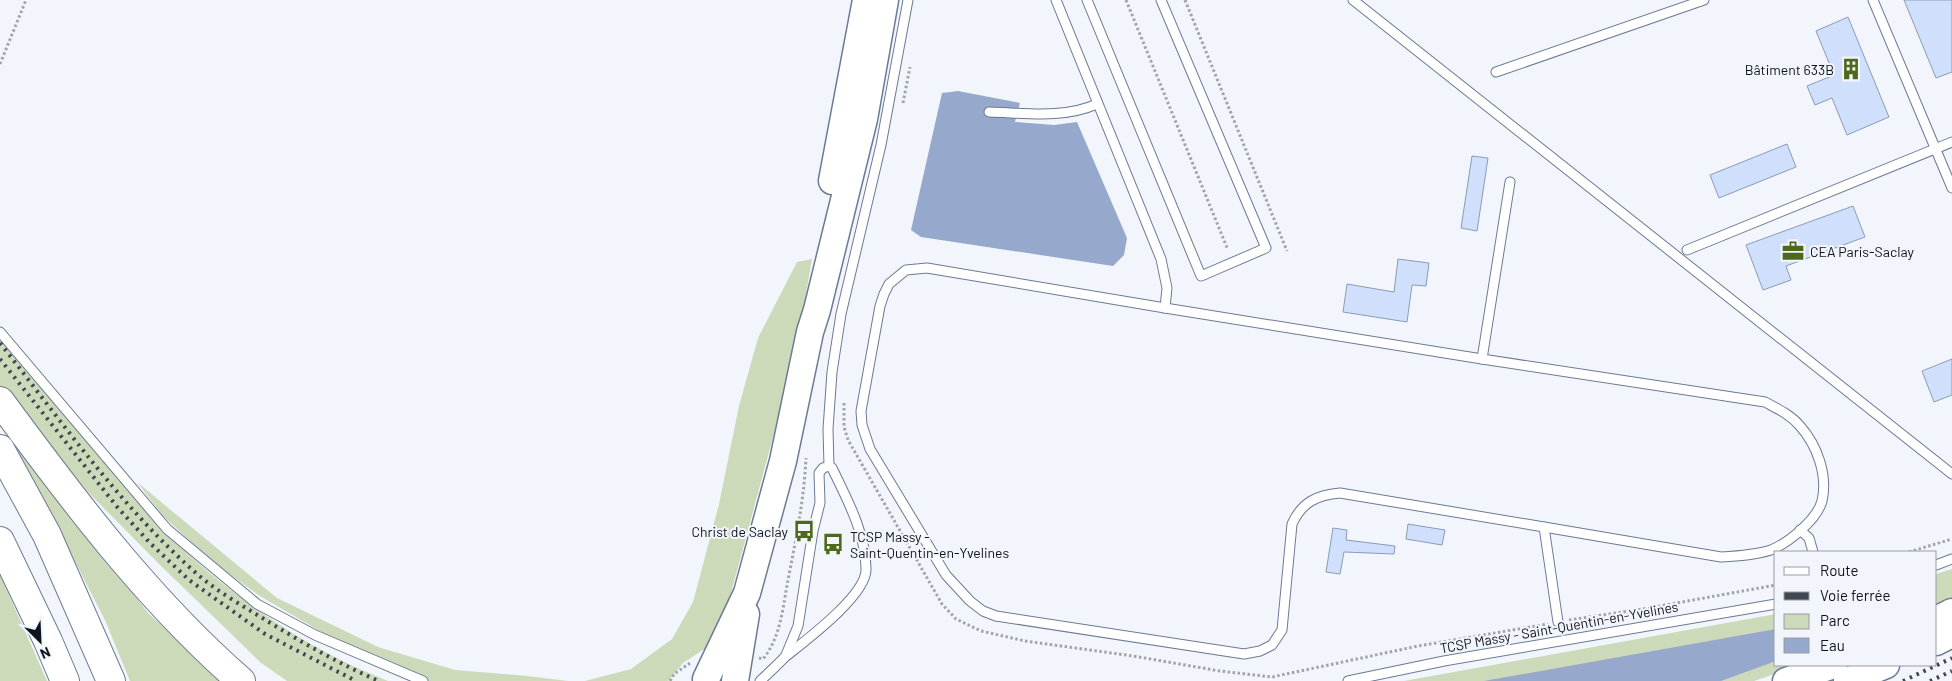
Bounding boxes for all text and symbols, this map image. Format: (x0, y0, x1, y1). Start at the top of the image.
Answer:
building icon: Bâtiment 633B (1838, 56, 1864, 82)
place label: Bâtiment 633B (1745, 61, 1834, 78)
office icon: CEA Paris-Saclay (1780, 238, 1806, 264)
place label: CEA Paris-Saclay (1810, 243, 1914, 260)
bus stop icon: Christ de Saclay (791, 518, 817, 544)
place label: Christ de Saclay (691, 523, 789, 540)
place label: TCSP Massy - Saint-Quentin-en-Yvelines (850, 528, 1009, 561)
bus stop icon: TCSP Massy - Saint-Quentin-en-Yvelines (820, 531, 846, 557)
legend (1774, 551, 1937, 666)
text: Route (1820, 561, 1859, 579)
text: Voie ferrée (1820, 586, 1891, 604)
street label: TCSP Massy - Saint-Quentin-en-Yvelines (1438, 598, 1680, 656)
text: Parc (1820, 611, 1850, 629)
north arrow (15, 616, 65, 666)
text: Eau (1820, 636, 1845, 654)
text: N (38, 644, 53, 663)

